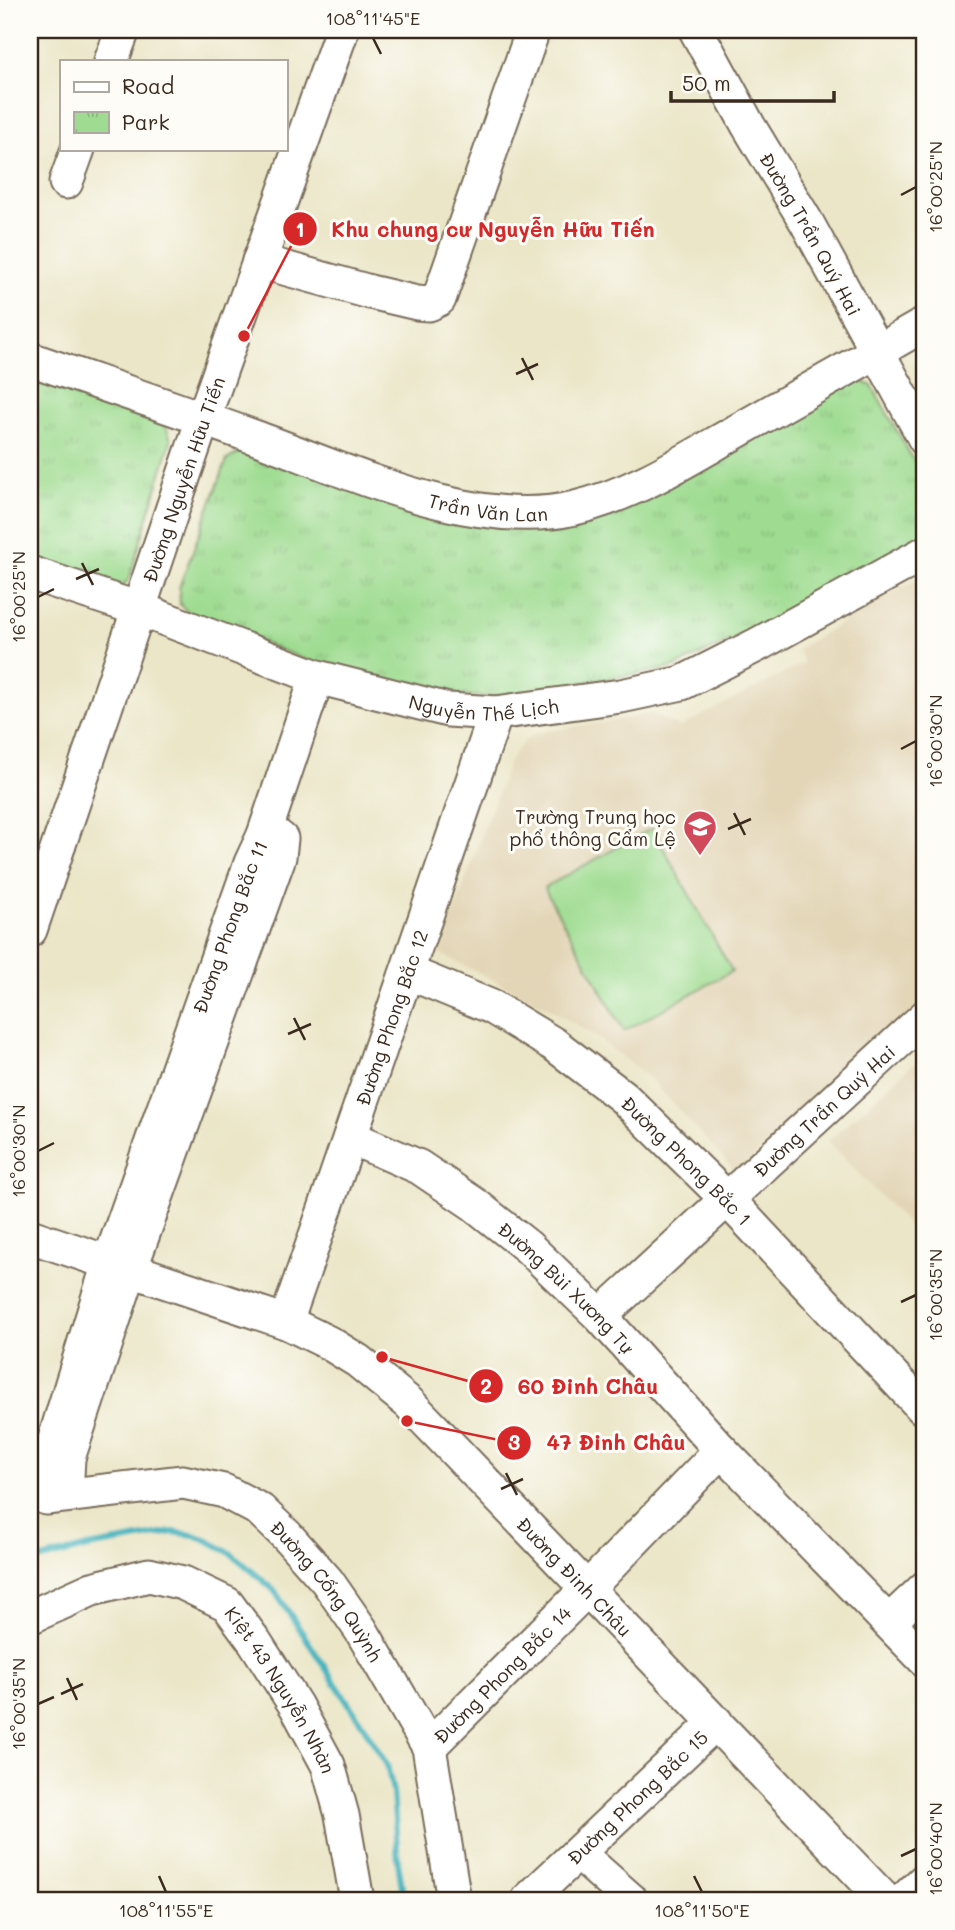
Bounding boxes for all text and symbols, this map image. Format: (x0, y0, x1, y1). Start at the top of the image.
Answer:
text: 108°11'45"E (326, 6, 420, 30)
legend (60, 60, 287, 150)
scale bar (671, 60, 834, 104)
text: 50 m (682, 69, 731, 96)
text: Road (122, 72, 174, 99)
text: Park (122, 108, 170, 135)
text: 16°00'25"N (923, 141, 947, 233)
street label: Đường Trần Quý Hai (755, 147, 868, 320)
callout: Khu chung cư Nguyễn Hữu Tiến (282, 208, 669, 250)
text: 1 (295, 215, 305, 242)
text: Khu chung cư Nguyễn Hữu Tiến (331, 215, 655, 243)
street label: Đường Nguyễn Hữu Tiến (136, 373, 230, 585)
street label: Trần Văn Lan (426, 487, 549, 526)
text: 16°00'25"N (6, 551, 30, 643)
street label: Nguyễn Thế Lịch (406, 688, 560, 726)
text: 16°00'30"N (923, 694, 947, 788)
place label: Trường Trung học phổ thông Cẩm Lệ (510, 804, 676, 851)
school or university icon: Trường Trung học phổ thông Cẩm Lệ (681, 808, 719, 857)
street label: Đường Phong Bắc 11 (186, 836, 272, 1017)
street label: Đường Phong Bắc 12 (349, 926, 433, 1109)
street label: Đường Trần Quý Hai (747, 1039, 900, 1182)
street label: Đường Phong Bắc 1 (616, 1090, 757, 1230)
text: 16°00'30"N (6, 1104, 30, 1198)
street label: Đường Bùi Xương Tự (493, 1216, 640, 1359)
text: 16°00'35"N (923, 1249, 947, 1341)
callout: 60 Đinh Châu (469, 1365, 672, 1407)
text: 2 (480, 1372, 492, 1399)
text: 60 Đinh Châu (518, 1372, 658, 1399)
callout: 47 Đinh Châu (497, 1422, 699, 1464)
text: 3 (508, 1428, 520, 1455)
text: 47 Đinh Châu (546, 1428, 686, 1455)
street label: Đường Đinh Châu (512, 1511, 638, 1641)
street label: Đường Cống Quỳnh (265, 1514, 389, 1666)
street label: Đường Phong Bắc 14 (428, 1600, 576, 1748)
street label: Kiệt 43 Nguyễn Nhàn (220, 1601, 342, 1776)
text: 16°00'35"N (6, 1658, 30, 1750)
street label: Đường Phong Bắc 15 (561, 1724, 713, 1869)
text: 16°00'40"N (923, 1802, 947, 1896)
text: 108°11'55"E (119, 1898, 213, 1922)
text: 108°11'50"E (654, 1898, 750, 1922)

